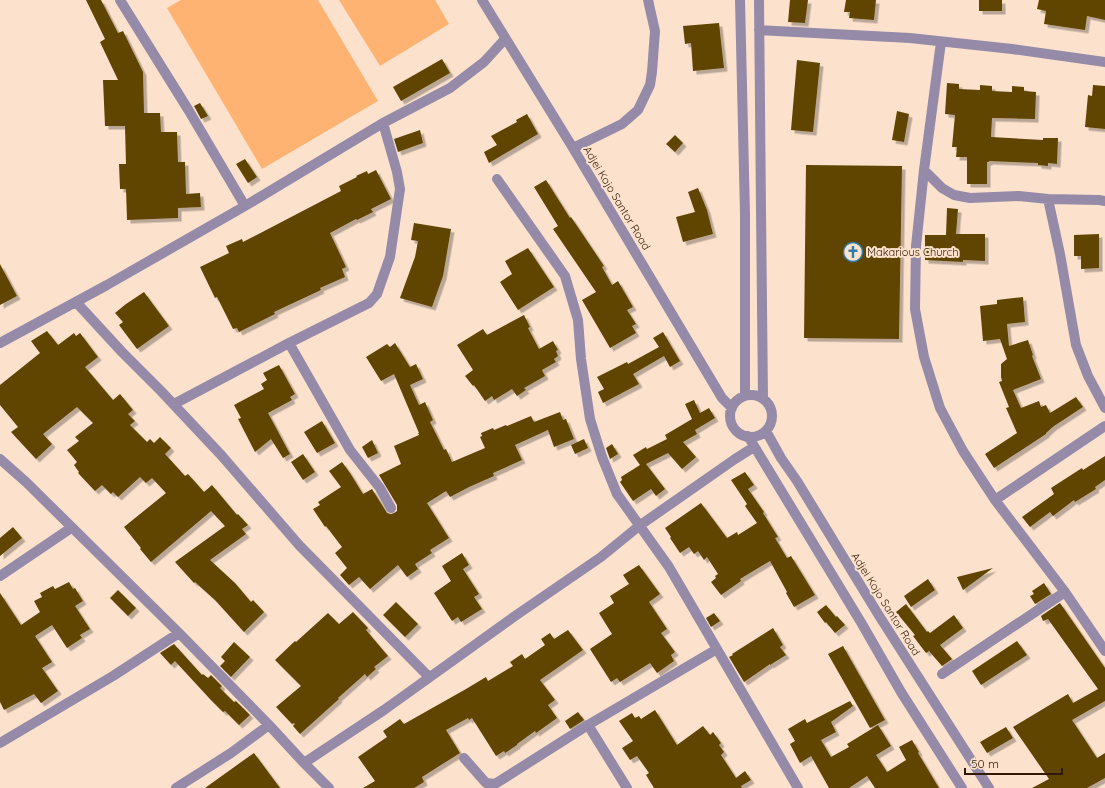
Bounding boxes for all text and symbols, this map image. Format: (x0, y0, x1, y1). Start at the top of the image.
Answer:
street label: Adjei Kojo Santor Road (580, 143, 654, 253)
church icon: Makarious Church (842, 241, 864, 263)
place label: Makarious Church (867, 245, 959, 259)
street label: Adjei Kojo Santor Road (849, 550, 923, 658)
scale bar (965, 750, 1062, 776)
text: 50 m (971, 756, 999, 771)

